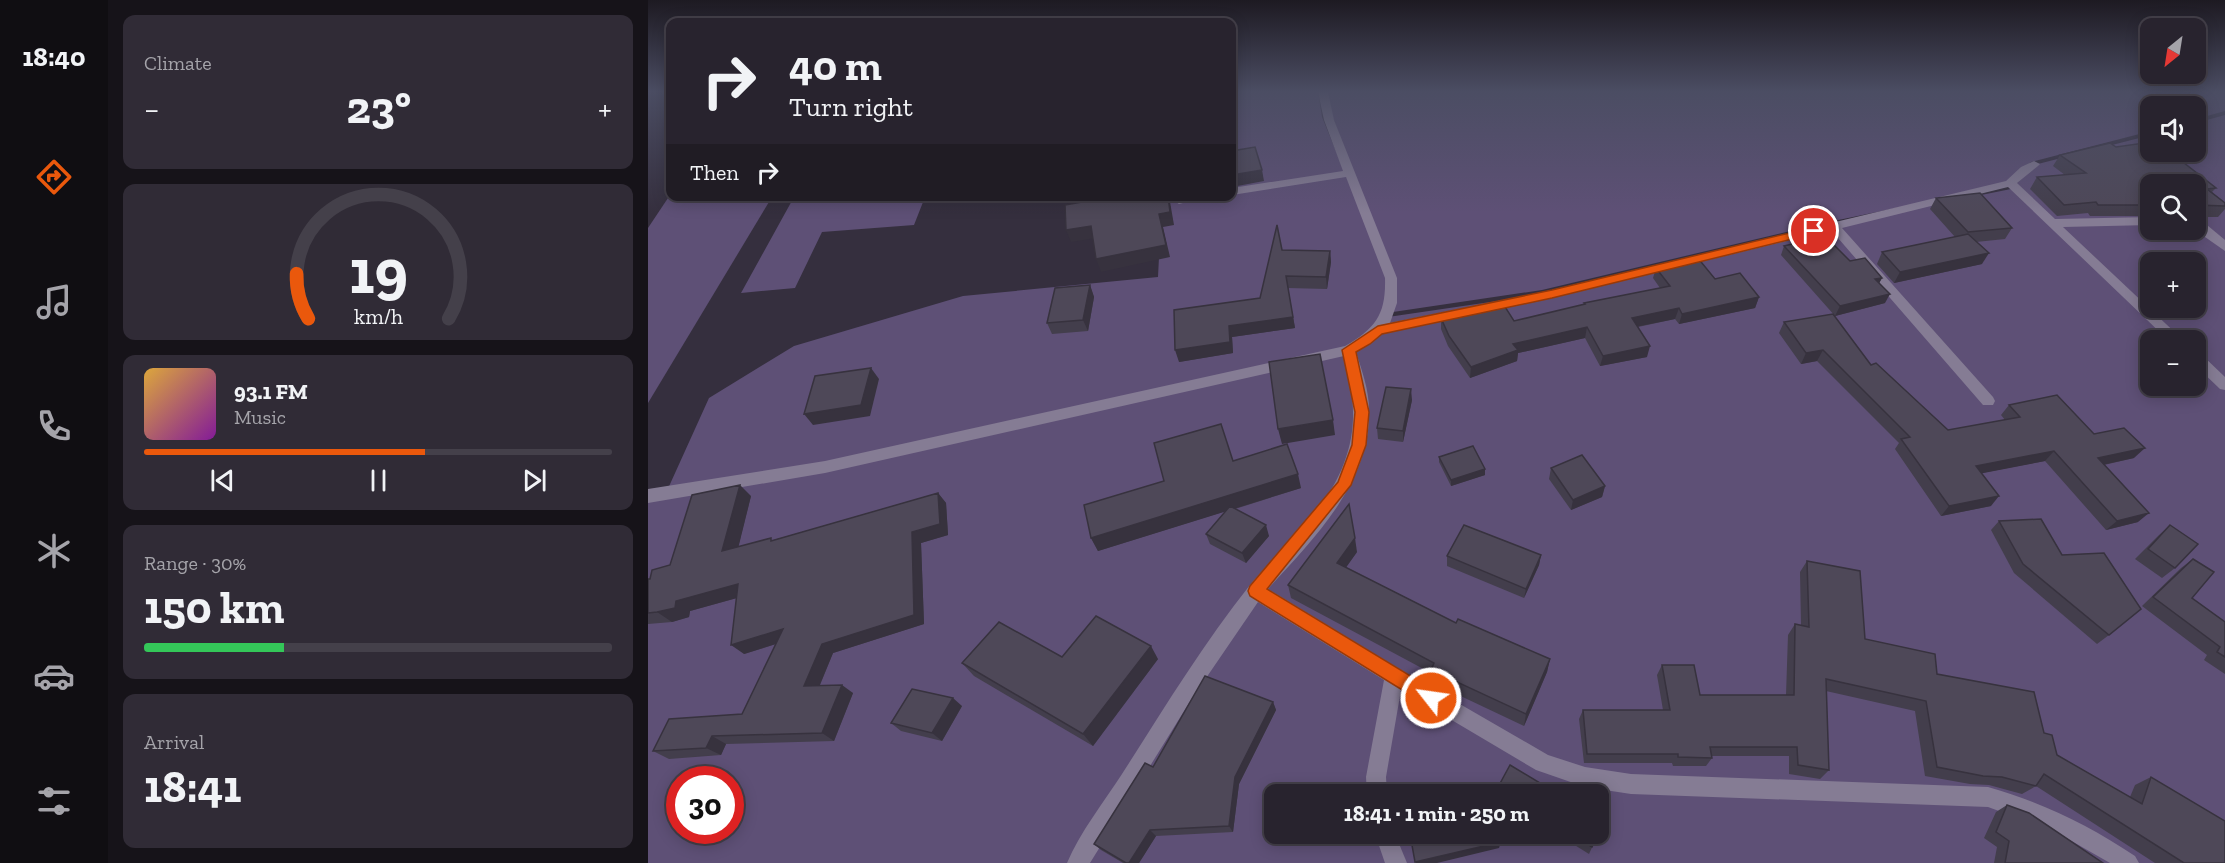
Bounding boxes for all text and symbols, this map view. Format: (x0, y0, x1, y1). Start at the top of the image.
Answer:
north arrow (2140, 18, 2206, 84)
map controls (2140, 18, 2206, 396)
text: 40 m (789, 40, 882, 91)
text: 18:40 (22, 41, 86, 73)
icon: right (690, 42, 768, 120)
text: Climate (144, 51, 212, 75)
text: 23° (347, 81, 411, 135)
text: − (144, 89, 159, 128)
text: + (598, 89, 612, 128)
text: Turn right (789, 91, 913, 123)
button: sound (2140, 96, 2206, 162)
icon: directions (33, 156, 75, 198)
icon: right (751, 156, 784, 189)
text: Then (690, 159, 739, 186)
button: search (2140, 174, 2206, 240)
pin (1788, 205, 1839, 256)
icon: arrive (1797, 214, 1830, 247)
text: 19 (349, 234, 407, 309)
button: + (2140, 252, 2206, 318)
icon: music (33, 281, 75, 323)
text: km/h (354, 305, 402, 330)
button: − (2140, 330, 2206, 396)
text: 93.1 FM (234, 378, 308, 405)
icon: phone (33, 405, 75, 447)
text: Music (234, 405, 286, 429)
icon: previous (206, 464, 239, 497)
icon: pause (362, 464, 395, 497)
icon: next (518, 464, 551, 497)
icon: climate (33, 530, 75, 572)
text: Range · 30% (144, 551, 246, 575)
text: 150 km (144, 581, 284, 635)
icon: car (33, 655, 75, 697)
position arrow (1399, 666, 1463, 730)
text: Arrival (144, 730, 204, 754)
text: 18:41 (144, 760, 241, 814)
speed limit sign: 30 (666, 766, 744, 844)
icon: filters (33, 780, 75, 822)
text: 18:41 · 1 min · 250 m (1344, 800, 1529, 827)

